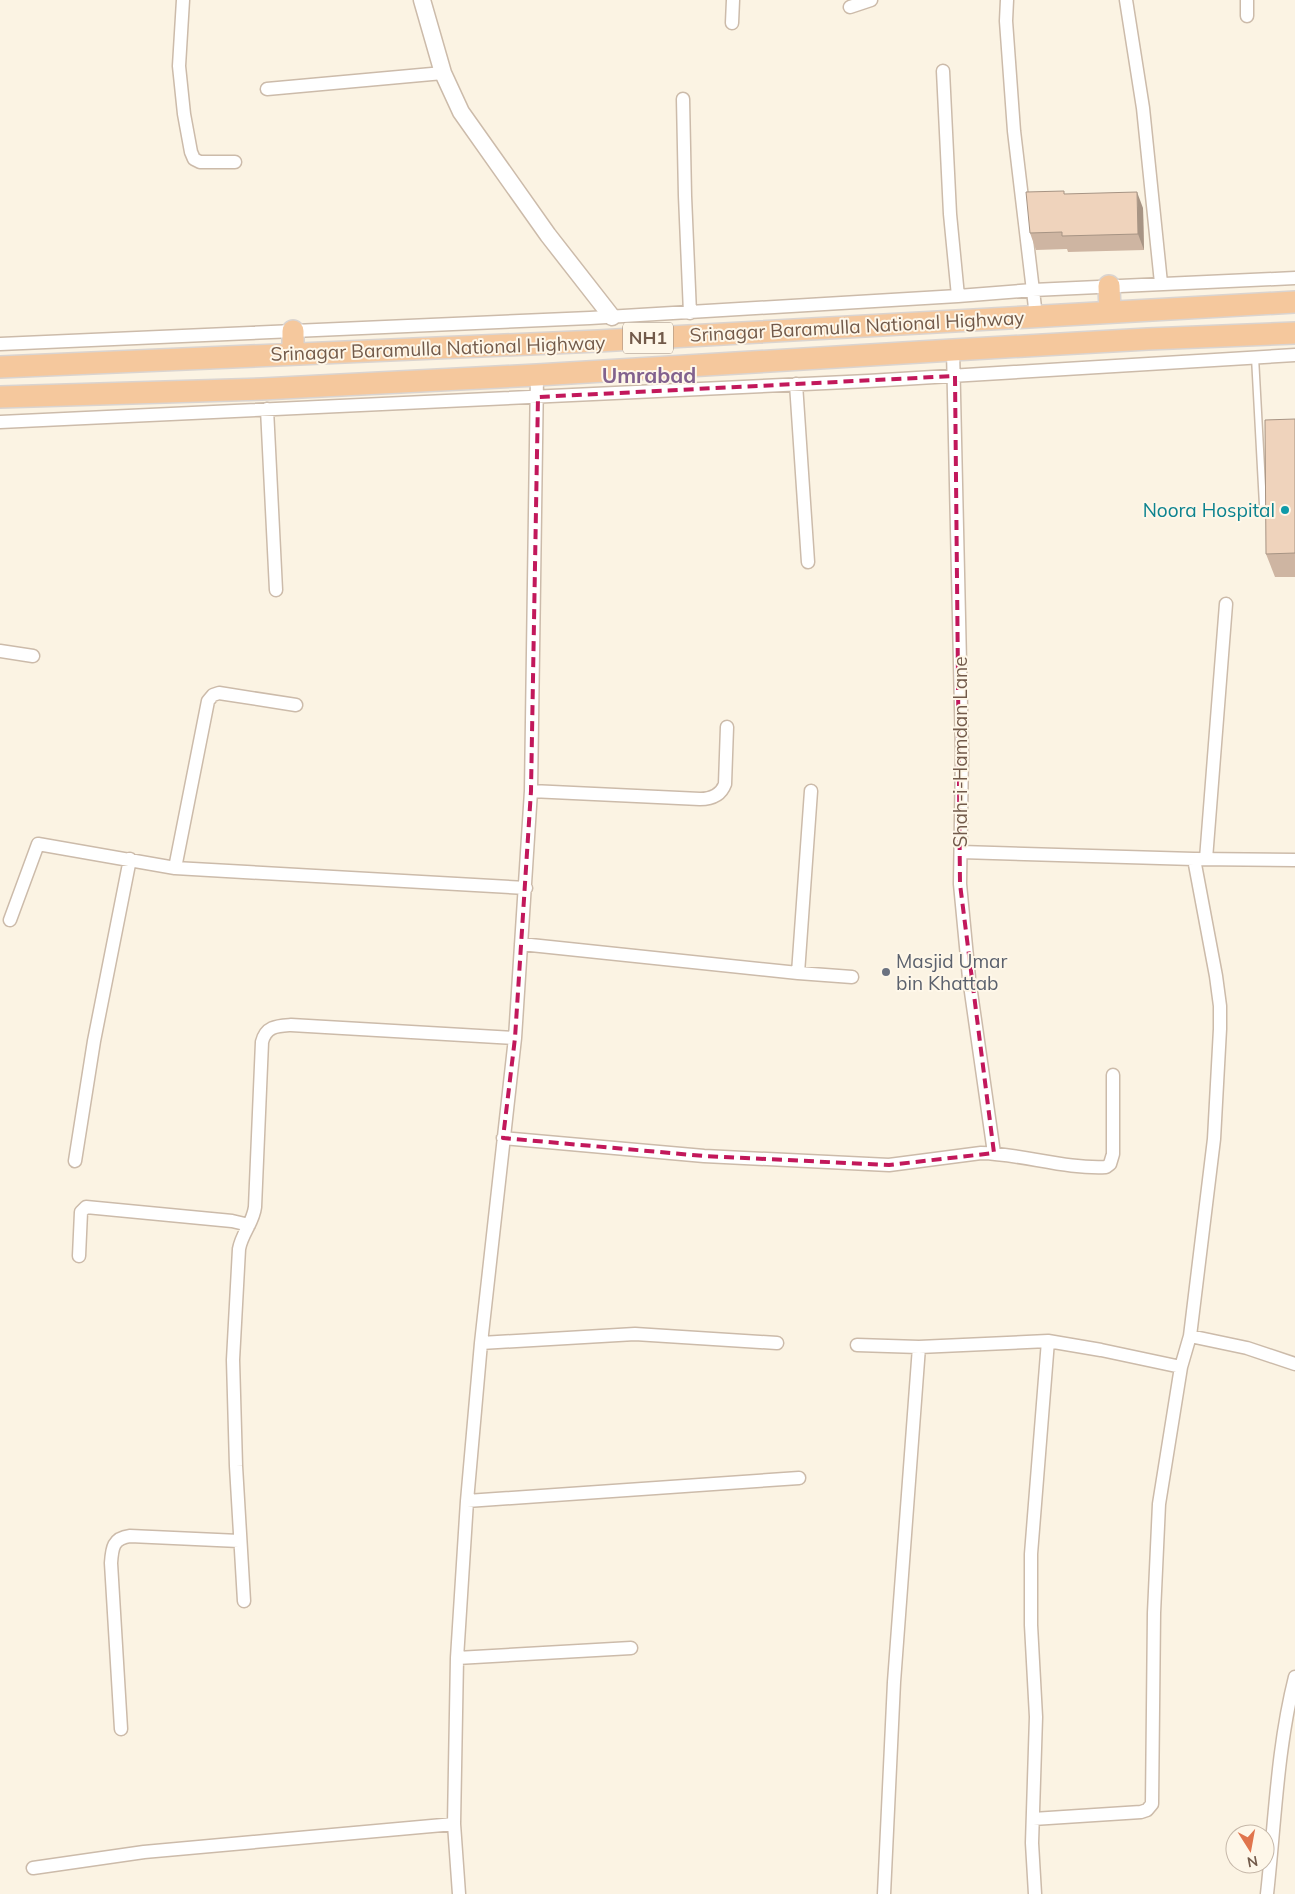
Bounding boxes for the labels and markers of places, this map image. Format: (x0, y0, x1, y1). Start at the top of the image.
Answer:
place label: Noora Hospital (1143, 498, 1275, 522)
marker: Noora Hospital (1279, 504, 1291, 516)
place label: Masjid Umar bin Khattab (896, 949, 1007, 995)
marker: Masjid Umar bin Khattab (880, 966, 892, 978)

